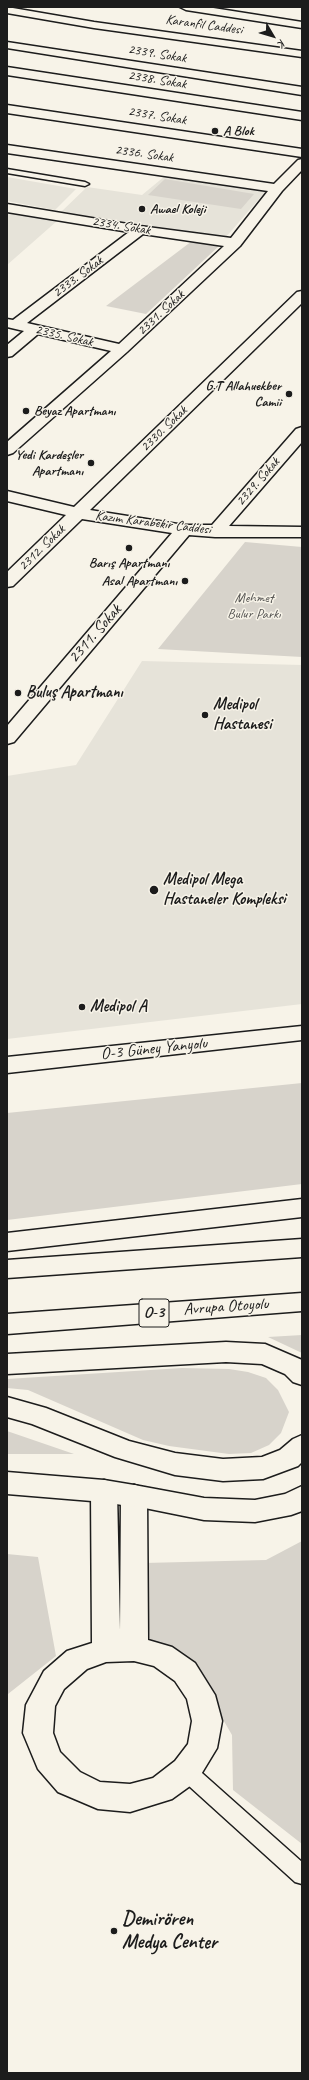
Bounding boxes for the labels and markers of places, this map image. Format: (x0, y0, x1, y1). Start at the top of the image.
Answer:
place label: A Blok (223, 123, 254, 139)
marker: A Blok (210, 126, 220, 136)
place label: Awael Koleji (150, 201, 206, 217)
marker: Awael Koleji (137, 204, 147, 214)
place label: G.T Allahuekber Camii (206, 378, 281, 410)
marker: G.T Allahuekber Camii (284, 389, 294, 399)
place label: Beyaz Apartmanı (34, 403, 115, 419)
marker: Beyaz Apartmanı (21, 406, 31, 416)
place label: Yedi Kardeşler Apartmanı (15, 447, 83, 480)
marker: Yedi Kardeşler Apartmanı (86, 458, 96, 468)
marker: Barış Apartmanı (124, 543, 134, 553)
place label: Barış Apartmanı (89, 555, 169, 571)
place label: Asal Apartmanı (102, 573, 177, 589)
marker: Asal Apartmanı (180, 576, 190, 586)
place label: Buluş Apartmanı (26, 683, 123, 703)
marker: Buluş Apartmanı (13, 688, 23, 698)
place label: Medipol Hastanesi (213, 695, 272, 735)
marker: Medipol Hastanesi (200, 710, 210, 720)
place label: Medipol Mega Hastaneler Kompleksi (163, 870, 286, 910)
marker: Medipol Mega Hastaneler Kompleksi (148, 884, 160, 896)
place label: Medipol A (90, 997, 147, 1017)
marker: Medipol A (77, 1002, 87, 1012)
place label: Demirören Medya Center (122, 1908, 217, 1955)
marker: Demirören Medya Center (109, 1926, 119, 1936)

